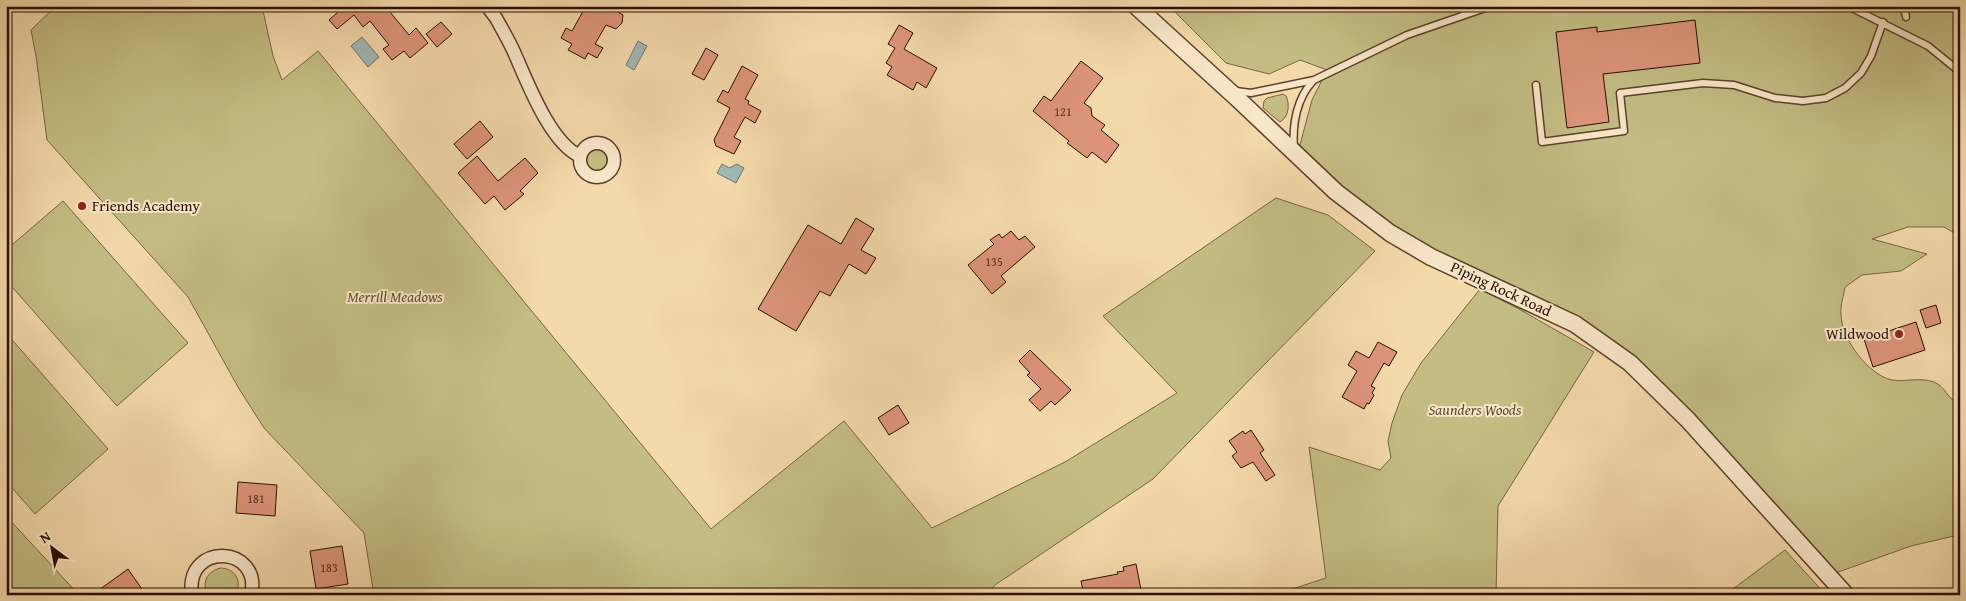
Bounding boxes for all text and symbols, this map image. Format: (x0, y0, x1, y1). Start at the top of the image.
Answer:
house number: 121 (1054, 103, 1072, 120)
place label: Friends Academy (92, 195, 201, 216)
marker: Friends Academy (76, 200, 88, 212)
house number: 135 (985, 253, 1003, 270)
street label: Piping Rock Road (1447, 256, 1555, 321)
park label: Merrill Meadows (347, 286, 443, 307)
place label: Wildwood (1826, 323, 1889, 344)
marker: Wildwood (1893, 328, 1905, 340)
park label: Saunders Woods (1429, 399, 1522, 420)
house number: 181 (247, 490, 265, 507)
north arrow (28, 524, 78, 574)
text: N (36, 526, 55, 548)
house number: 183 (320, 559, 338, 576)

